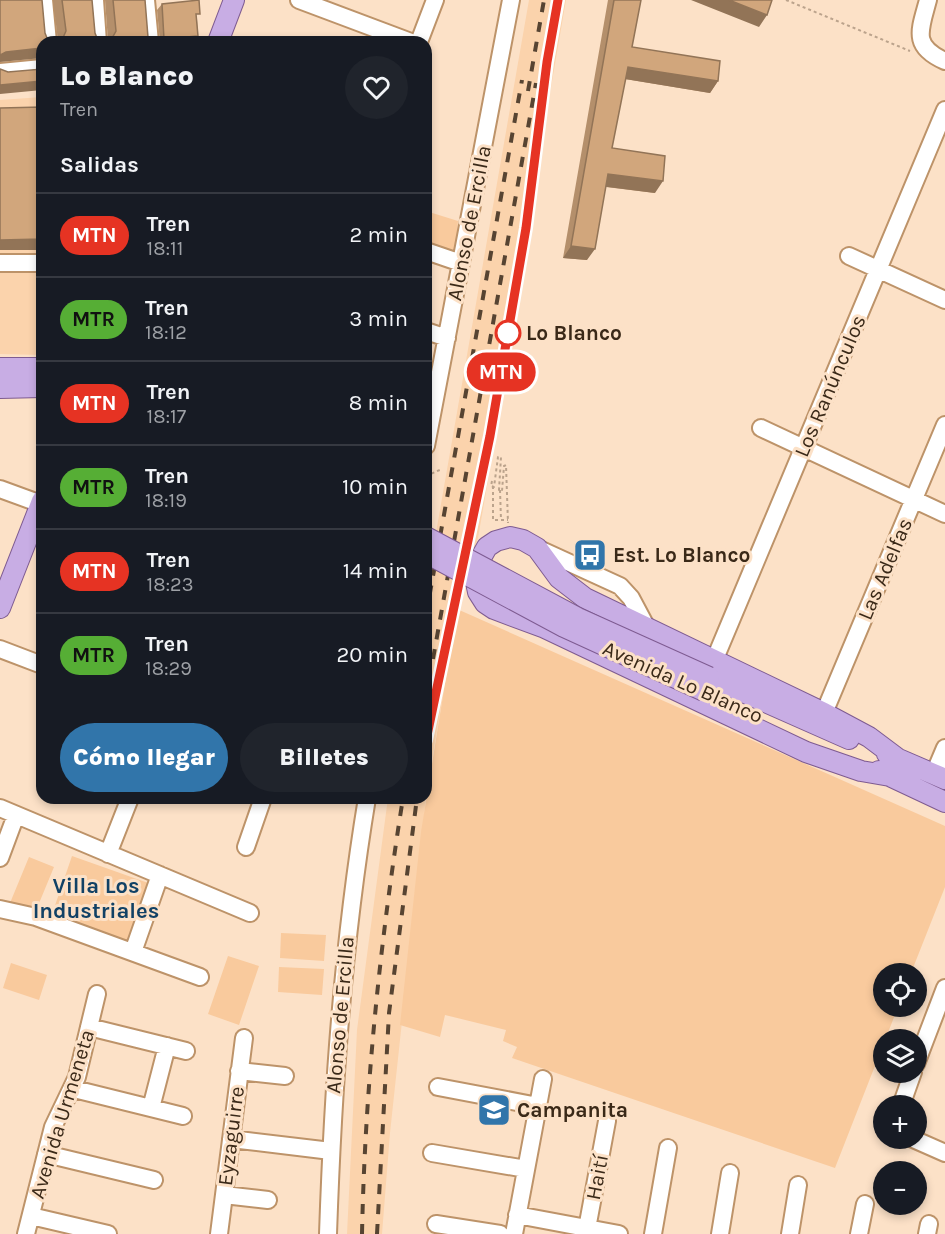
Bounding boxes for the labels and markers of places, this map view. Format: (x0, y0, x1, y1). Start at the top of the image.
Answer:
marker: Lo Blanco (495, 320, 521, 346)
place label: Lo Blanco (526, 321, 622, 345)
bus stop icon: Est. Lo Blanco (572, 537, 608, 573)
place label: Est. Lo Blanco (613, 543, 750, 567)
school or university icon: Campanita (476, 1092, 512, 1128)
place label: Campanita (517, 1098, 628, 1122)

